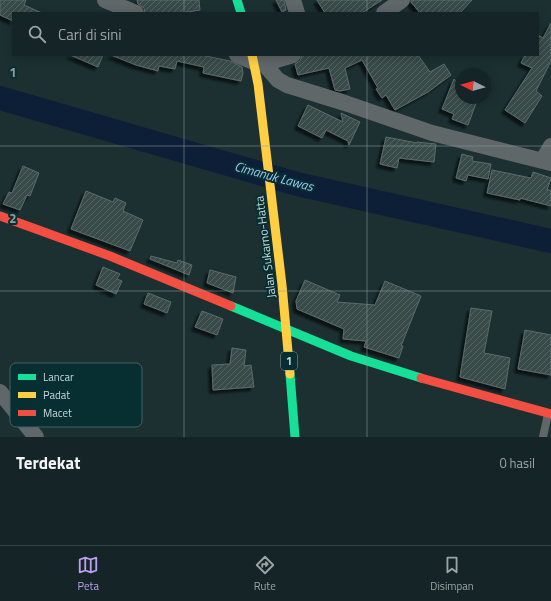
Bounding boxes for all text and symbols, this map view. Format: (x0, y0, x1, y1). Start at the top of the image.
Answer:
search box (12, 12, 539, 56)
icon: search (26, 23, 48, 45)
text: Cari di sini (58, 23, 122, 46)
text: 1 (9, 62, 17, 82)
north arrow (455, 68, 491, 104)
water label: Cimanuk Lawas (232, 156, 317, 196)
street label: Jalan Sukarno-Hatta (249, 195, 281, 299)
text: 2 (9, 208, 17, 228)
road number: 1 (281, 352, 297, 370)
legend (10, 363, 142, 427)
text: Lancar (43, 369, 74, 385)
text: Padat (43, 387, 70, 403)
text: Macet (43, 405, 72, 421)
text: Terdekat (16, 450, 80, 476)
text: 0 hasil (499, 453, 535, 473)
tab: Peta (77, 554, 99, 594)
tab: Rute (254, 554, 276, 594)
tab: Disimpan (430, 554, 474, 594)

